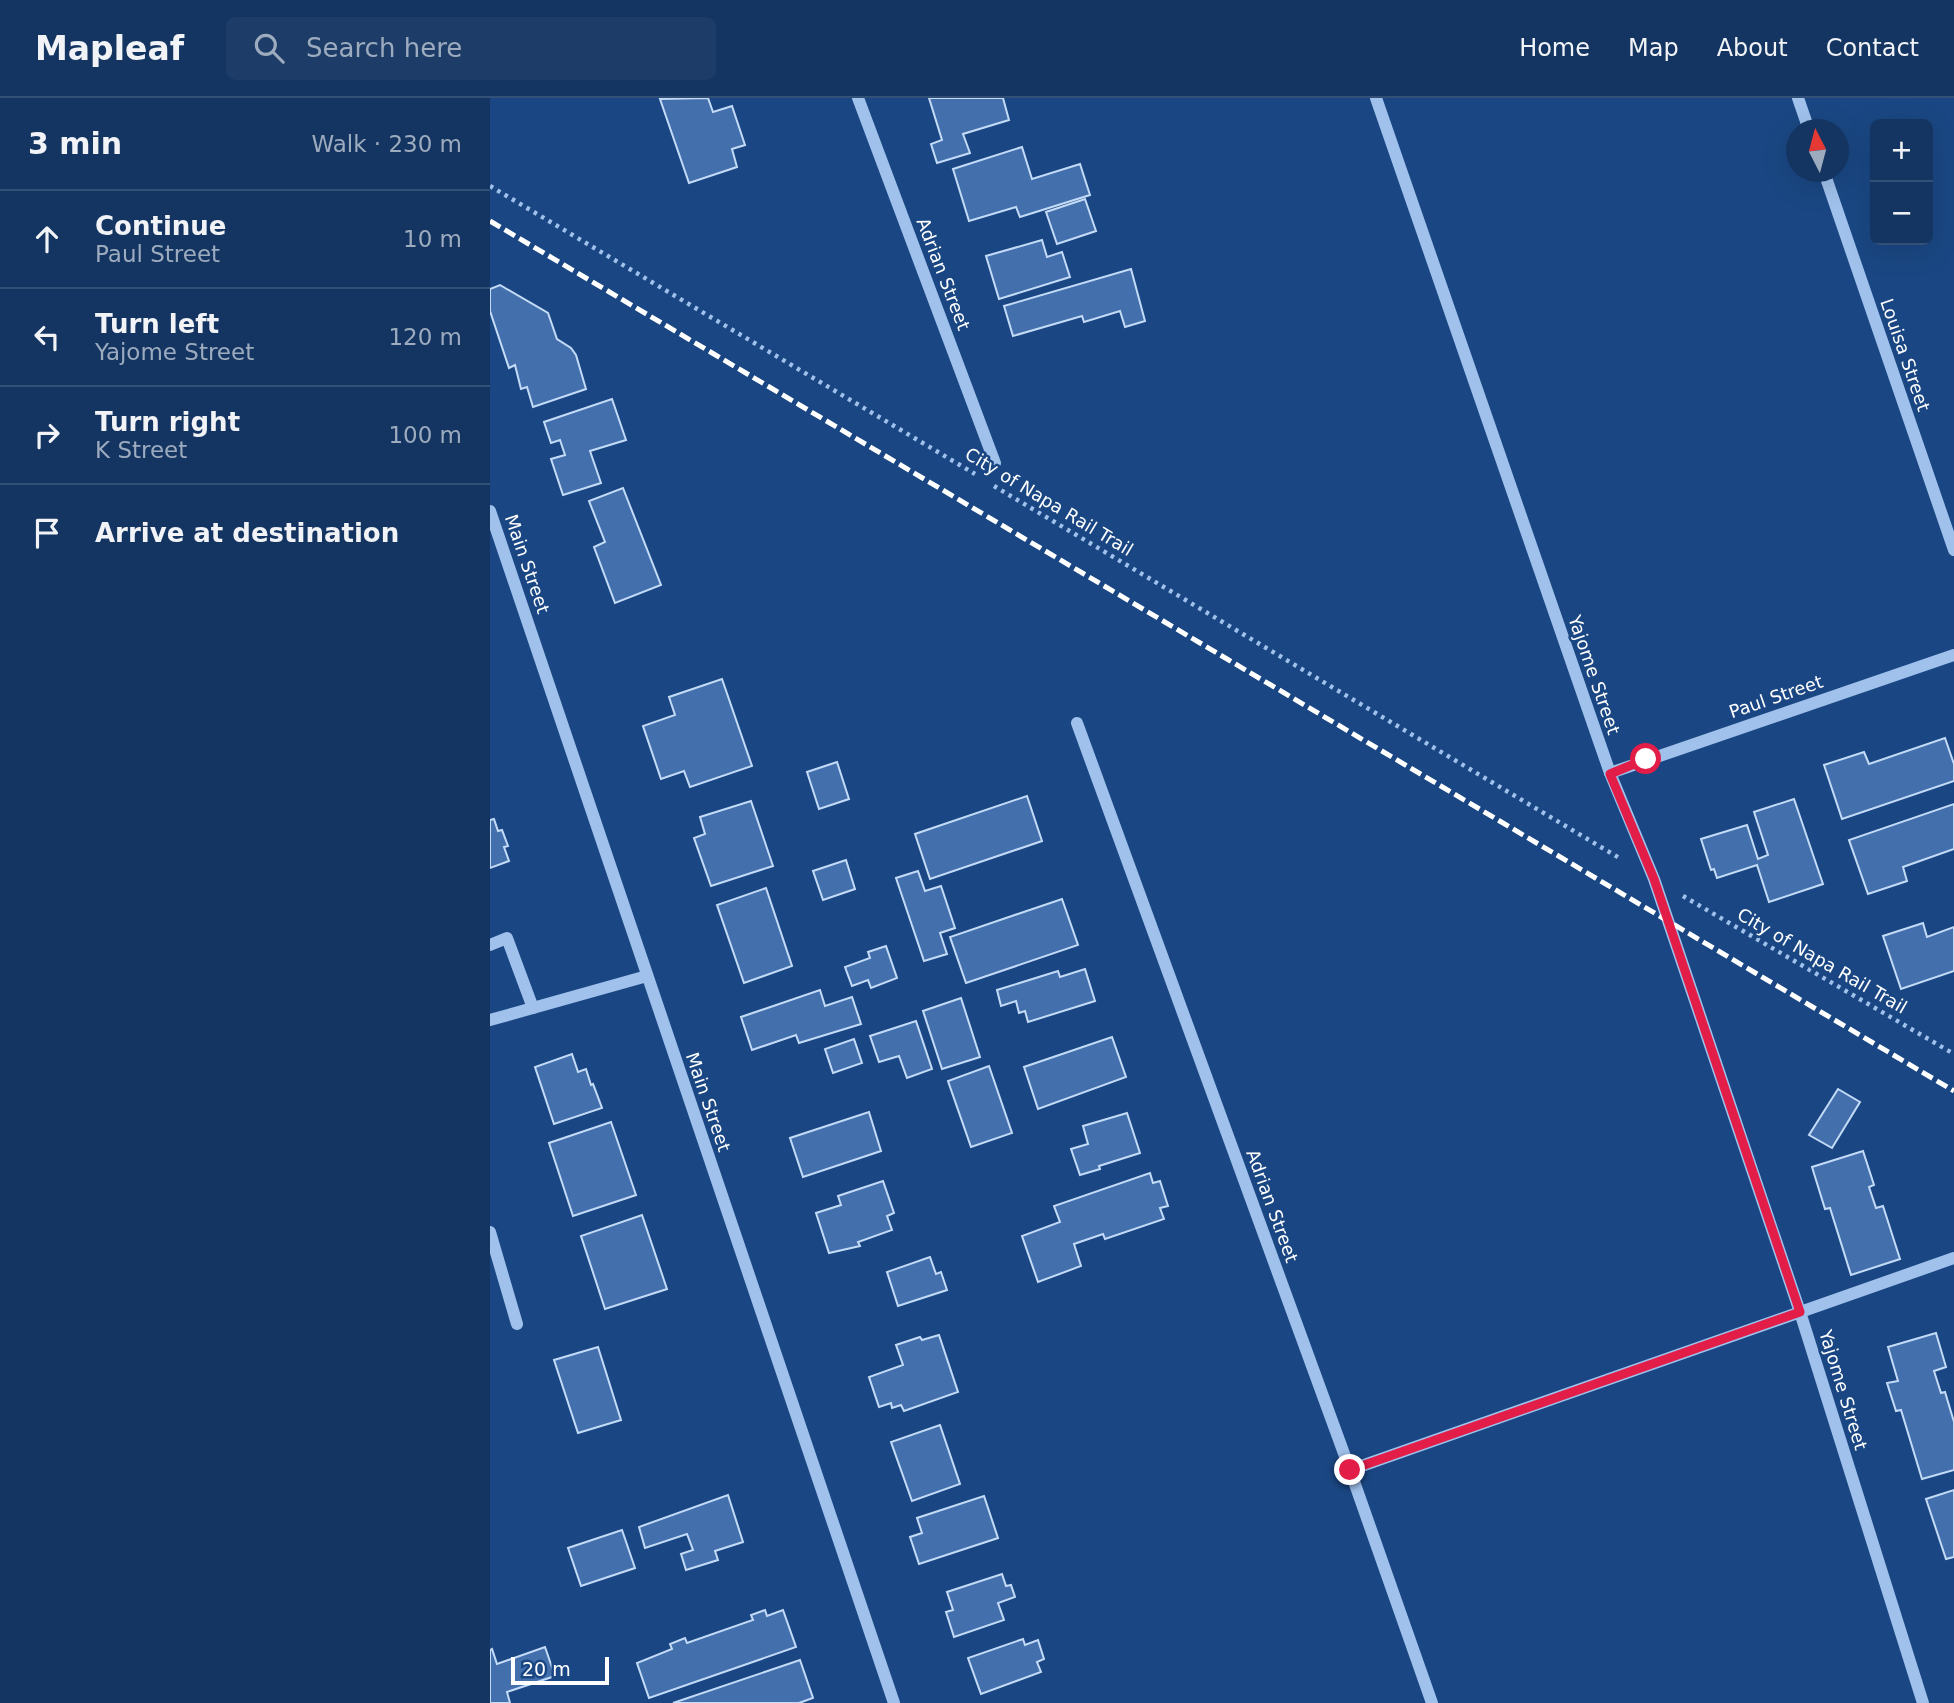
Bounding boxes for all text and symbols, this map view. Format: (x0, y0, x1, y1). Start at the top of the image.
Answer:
search box (226, 17, 716, 80)
text: Mapleaf (35, 29, 184, 68)
icon: search (250, 29, 288, 67)
text: Search here (306, 33, 462, 63)
text: Home (1519, 34, 1590, 62)
text: Map (1628, 34, 1679, 62)
text: About (1717, 34, 1788, 62)
text: Contact (1826, 34, 1919, 62)
north arrow (1786, 119, 1849, 182)
map controls (1870, 119, 1933, 245)
button: + (1870, 119, 1933, 182)
text: 3 min (28, 126, 122, 161)
text: Walk · 230 m (311, 131, 462, 157)
button: − (1870, 182, 1933, 245)
text: Continue (95, 211, 226, 241)
street label: Adrian Street (912, 215, 975, 333)
icon: ahead (28, 220, 66, 258)
text: 10 m (403, 226, 462, 252)
text: Paul Street (95, 241, 220, 267)
street label: Louisa Street (1876, 296, 1935, 414)
text: Turn left (95, 309, 219, 339)
icon: left (28, 318, 66, 356)
text: 120 m (388, 324, 462, 350)
text: Yajome Street (95, 339, 254, 365)
text: Turn right (95, 407, 240, 437)
icon: right (28, 416, 66, 454)
text: 100 m (388, 422, 462, 448)
text: K Street (95, 437, 187, 463)
street label: City of Napa Rail Trail (961, 443, 1137, 560)
street label: Main Street (501, 512, 554, 616)
icon: arrive (28, 514, 66, 552)
text: Arrive at destination (95, 518, 399, 548)
street label: Yajome Street (1564, 612, 1625, 737)
street label: Paul Street (1726, 671, 1826, 722)
route start (1630, 743, 1661, 774)
street label: City of Napa Rail Trail (1734, 903, 1911, 1018)
street label: Main Street (682, 1050, 735, 1154)
street label: Adrian Street (1242, 1146, 1303, 1265)
street label: Yajome Street (1815, 1326, 1872, 1452)
route end (1334, 1454, 1365, 1485)
scale bar (511, 1654, 609, 1686)
text: 20 m (522, 1658, 571, 1680)

